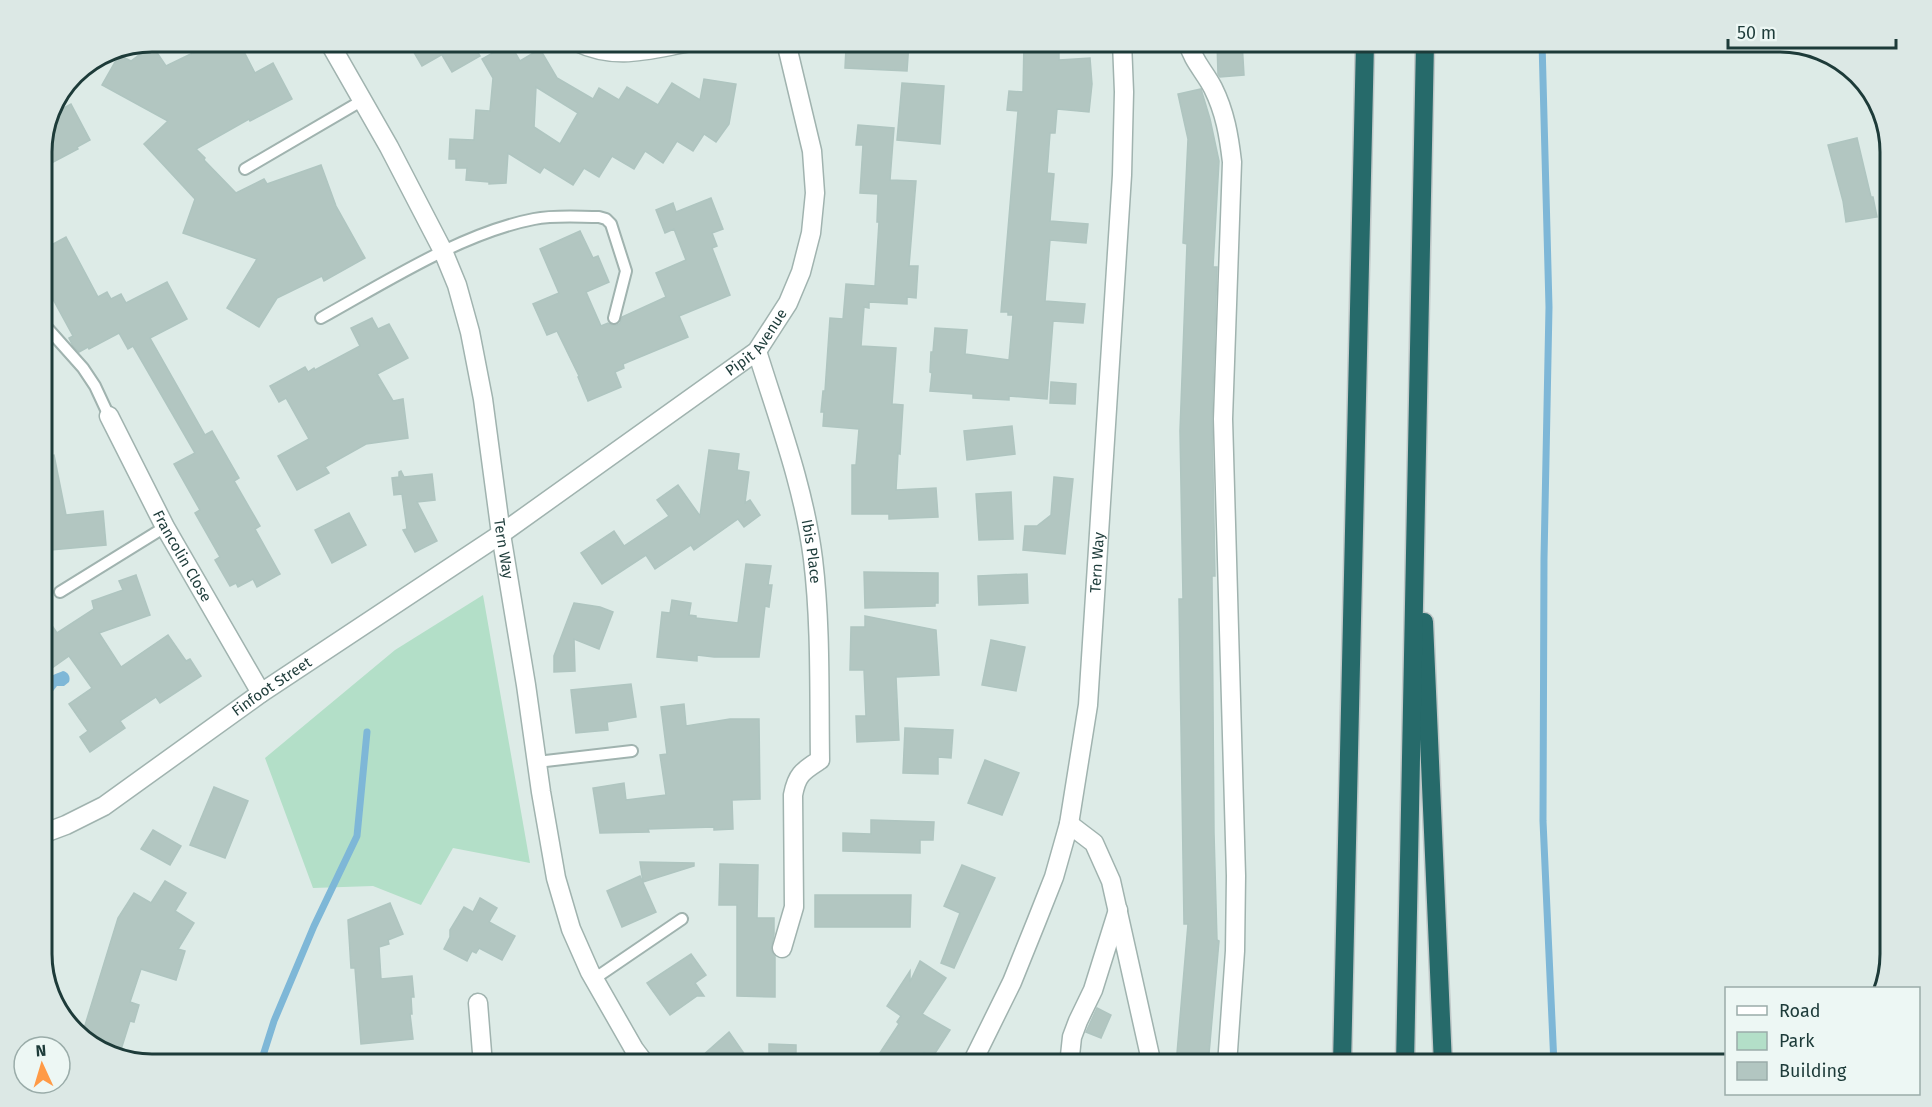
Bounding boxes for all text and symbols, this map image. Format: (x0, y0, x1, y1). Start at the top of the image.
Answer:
scale bar (1728, 12, 1896, 50)
text: 50 m (1737, 22, 1776, 44)
street label: Pipit Avenue (722, 305, 791, 380)
street label: Francolin Close (149, 507, 215, 605)
street label: Tern Way (490, 517, 517, 581)
street label: Ibis Place (798, 518, 825, 584)
street label: Tern Way (1086, 531, 1108, 594)
street label: Finfoot Street (228, 653, 315, 720)
legend (1725, 987, 1920, 1095)
text: Road (1779, 1000, 1821, 1022)
text: Park (1779, 1030, 1815, 1052)
north arrow (12, 1035, 72, 1095)
text: N (35, 1041, 47, 1060)
text: Building (1779, 1060, 1847, 1082)

